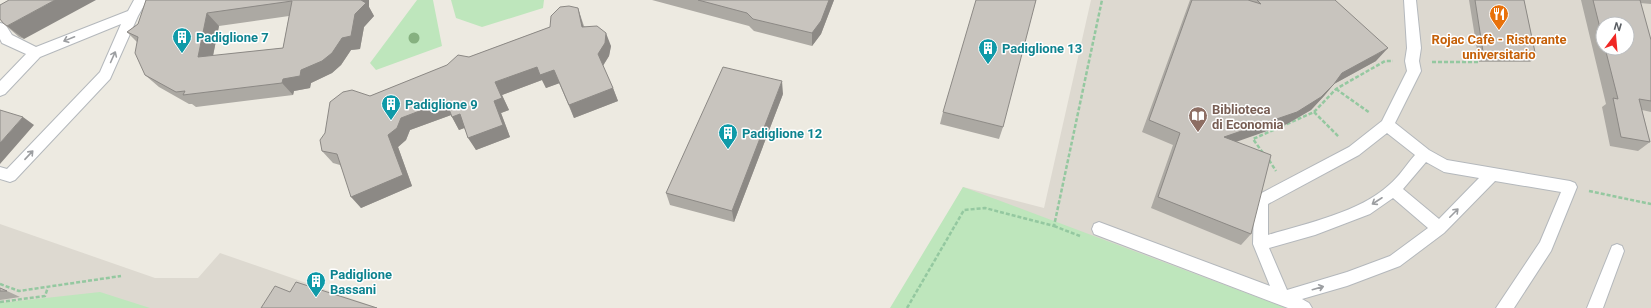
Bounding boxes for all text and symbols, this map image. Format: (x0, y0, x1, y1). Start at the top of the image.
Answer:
restaurant icon: Rojac Cafè - Ristorante universitario (1488, 3, 1510, 31)
north arrow (1595, 16, 1635, 56)
text: N (1612, 20, 1623, 34)
building icon: Padiglione 7 (171, 26, 193, 54)
place label: Padiglione 7 (196, 30, 269, 45)
place label: Rojac Cafè - Ristorante universitario (1432, 32, 1566, 62)
one-way arrow (64, 36, 76, 43)
building icon: Padiglione 13 (977, 37, 999, 65)
place label: Padiglione 13 (1002, 41, 1082, 56)
one-way arrow (110, 51, 117, 63)
building icon: Padiglione 9 (380, 93, 402, 121)
place label: Padiglione 9 (405, 97, 478, 112)
place label: Biblioteca di Economia (1212, 102, 1284, 132)
library icon: Biblioteca di Economia (1187, 105, 1209, 133)
building icon: Padiglione 12 (717, 122, 739, 150)
place label: Padiglione 12 (742, 126, 822, 141)
one-way arrow (25, 150, 34, 160)
one-way arrow (1372, 197, 1383, 205)
one-way arrow (1449, 208, 1459, 218)
place label: Padiglione Bassani (330, 267, 392, 297)
building icon: Padiglione Bassani (305, 270, 327, 298)
one-way arrow (1311, 284, 1324, 291)

